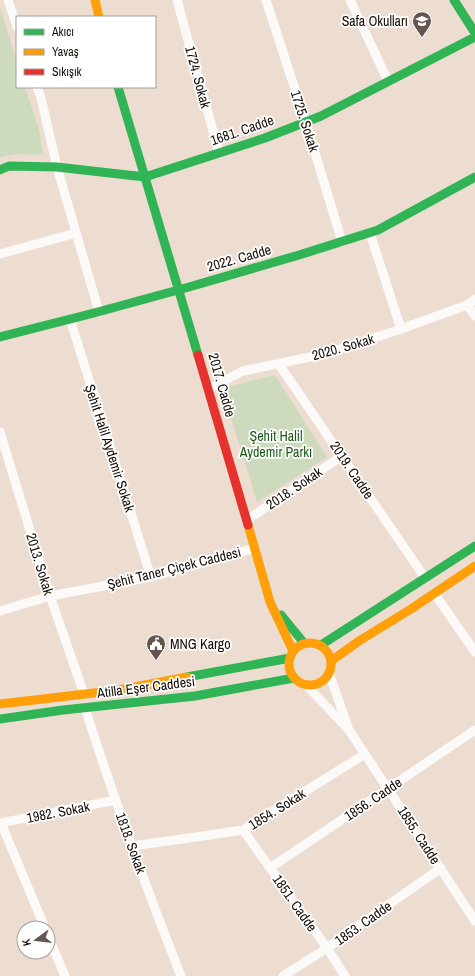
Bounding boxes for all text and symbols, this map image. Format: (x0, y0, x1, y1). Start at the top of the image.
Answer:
school or university icon: Safa Okulları (411, 10, 433, 38)
place label: Safa Okulları (342, 12, 408, 30)
legend (16, 16, 156, 88)
text: Akıcı (51, 24, 74, 40)
text: Yavaş (52, 44, 79, 60)
street label: 1724. Sokak (181, 44, 215, 110)
text: Sıkışık (52, 64, 82, 80)
street label: 1725. Sokak (287, 88, 324, 154)
street label: 1681. Cadde (208, 111, 276, 149)
street label: 2022. Cadde (205, 240, 273, 276)
street label: 2020. Sokak (310, 329, 376, 364)
street label: 2017. Cadde (204, 351, 240, 419)
street label: Şehit Halil Aydemir Sokak (81, 382, 139, 514)
park label: Şehit Halil Aydemir Parkı (239, 427, 312, 461)
street label: 2019. Cadde (326, 438, 378, 502)
street label: 2018. Sokak (263, 463, 326, 513)
street label: 2013. Sokak (22, 531, 58, 597)
street label: Şehit Taner Çiçek Caddesi (105, 543, 243, 593)
public building icon: MNG Kargo (145, 633, 167, 661)
place label: MNG Kargo (170, 635, 231, 653)
street label: Atilla Eşer Caddesi (95, 672, 196, 702)
street label: 1856. Cadde (341, 773, 405, 825)
street label: 1854. Sokak (245, 784, 309, 834)
street label: 1982. Sokak (25, 797, 91, 827)
street label: 1855. Cadde (394, 803, 444, 867)
street label: 1818. Sokak (112, 810, 150, 876)
street label: 1851. Cadde (269, 871, 321, 935)
street label: 1853. Cadde (331, 897, 395, 949)
north arrow (16, 920, 56, 960)
text: K (19, 937, 34, 948)

